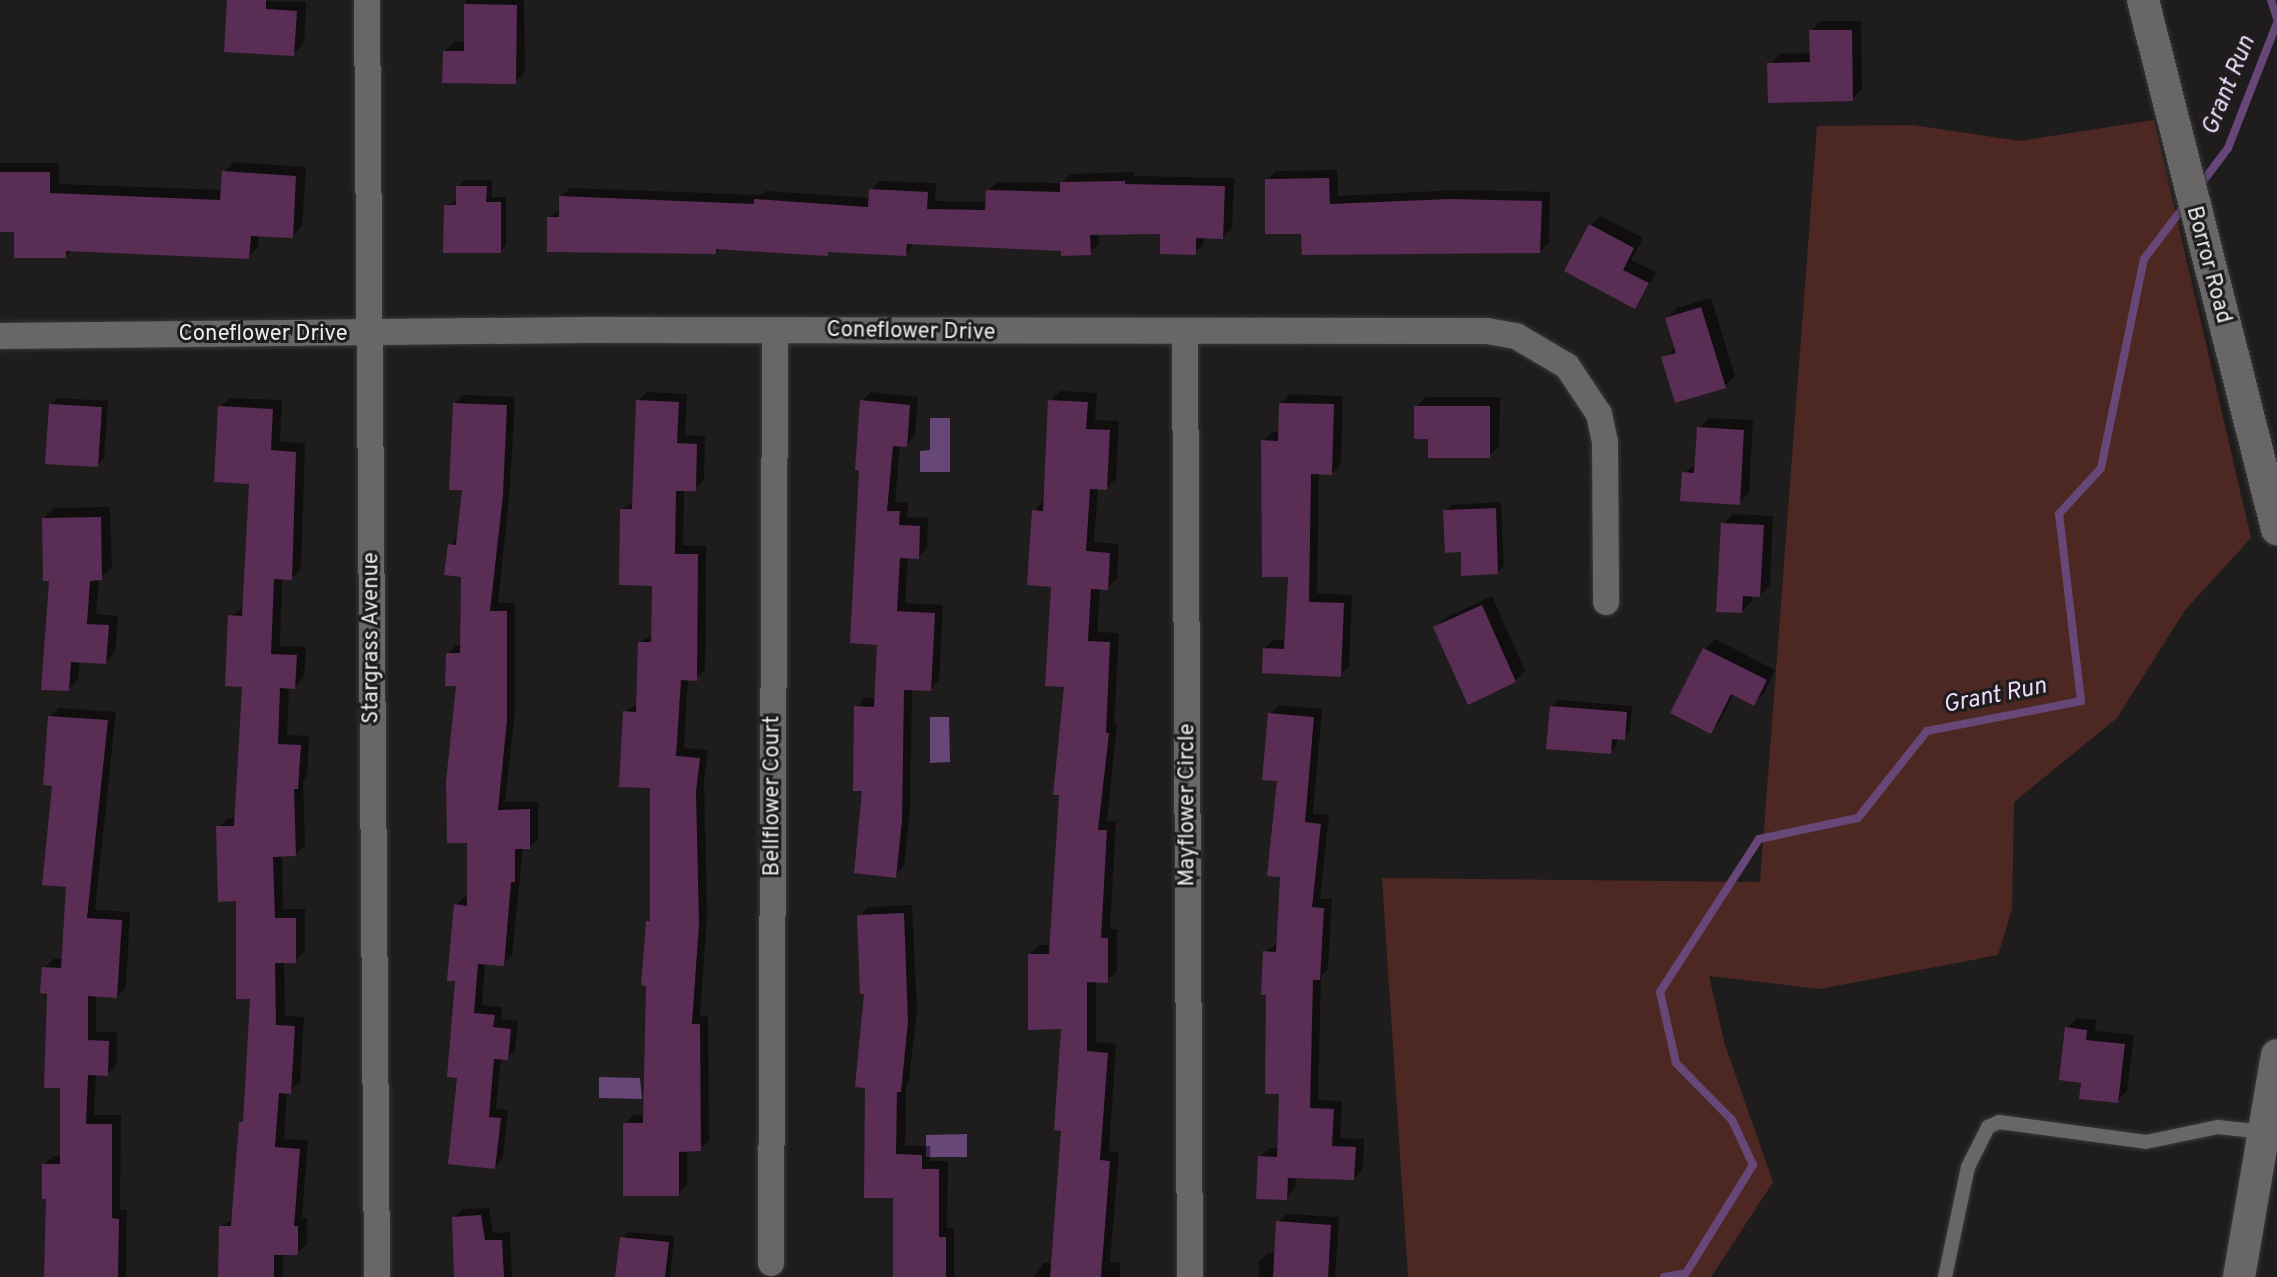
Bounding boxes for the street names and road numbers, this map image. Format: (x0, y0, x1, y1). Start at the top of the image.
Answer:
street label: Borror Road (2180, 204, 2236, 326)
street label: Coneflower Drive (826, 317, 996, 347)
street label: Coneflower Drive (178, 322, 348, 348)
street label: Stargrass Avenue (359, 552, 385, 724)
street label: Bellflower Court (760, 716, 786, 876)
street label: Mayflower Circle (1175, 723, 1201, 887)

